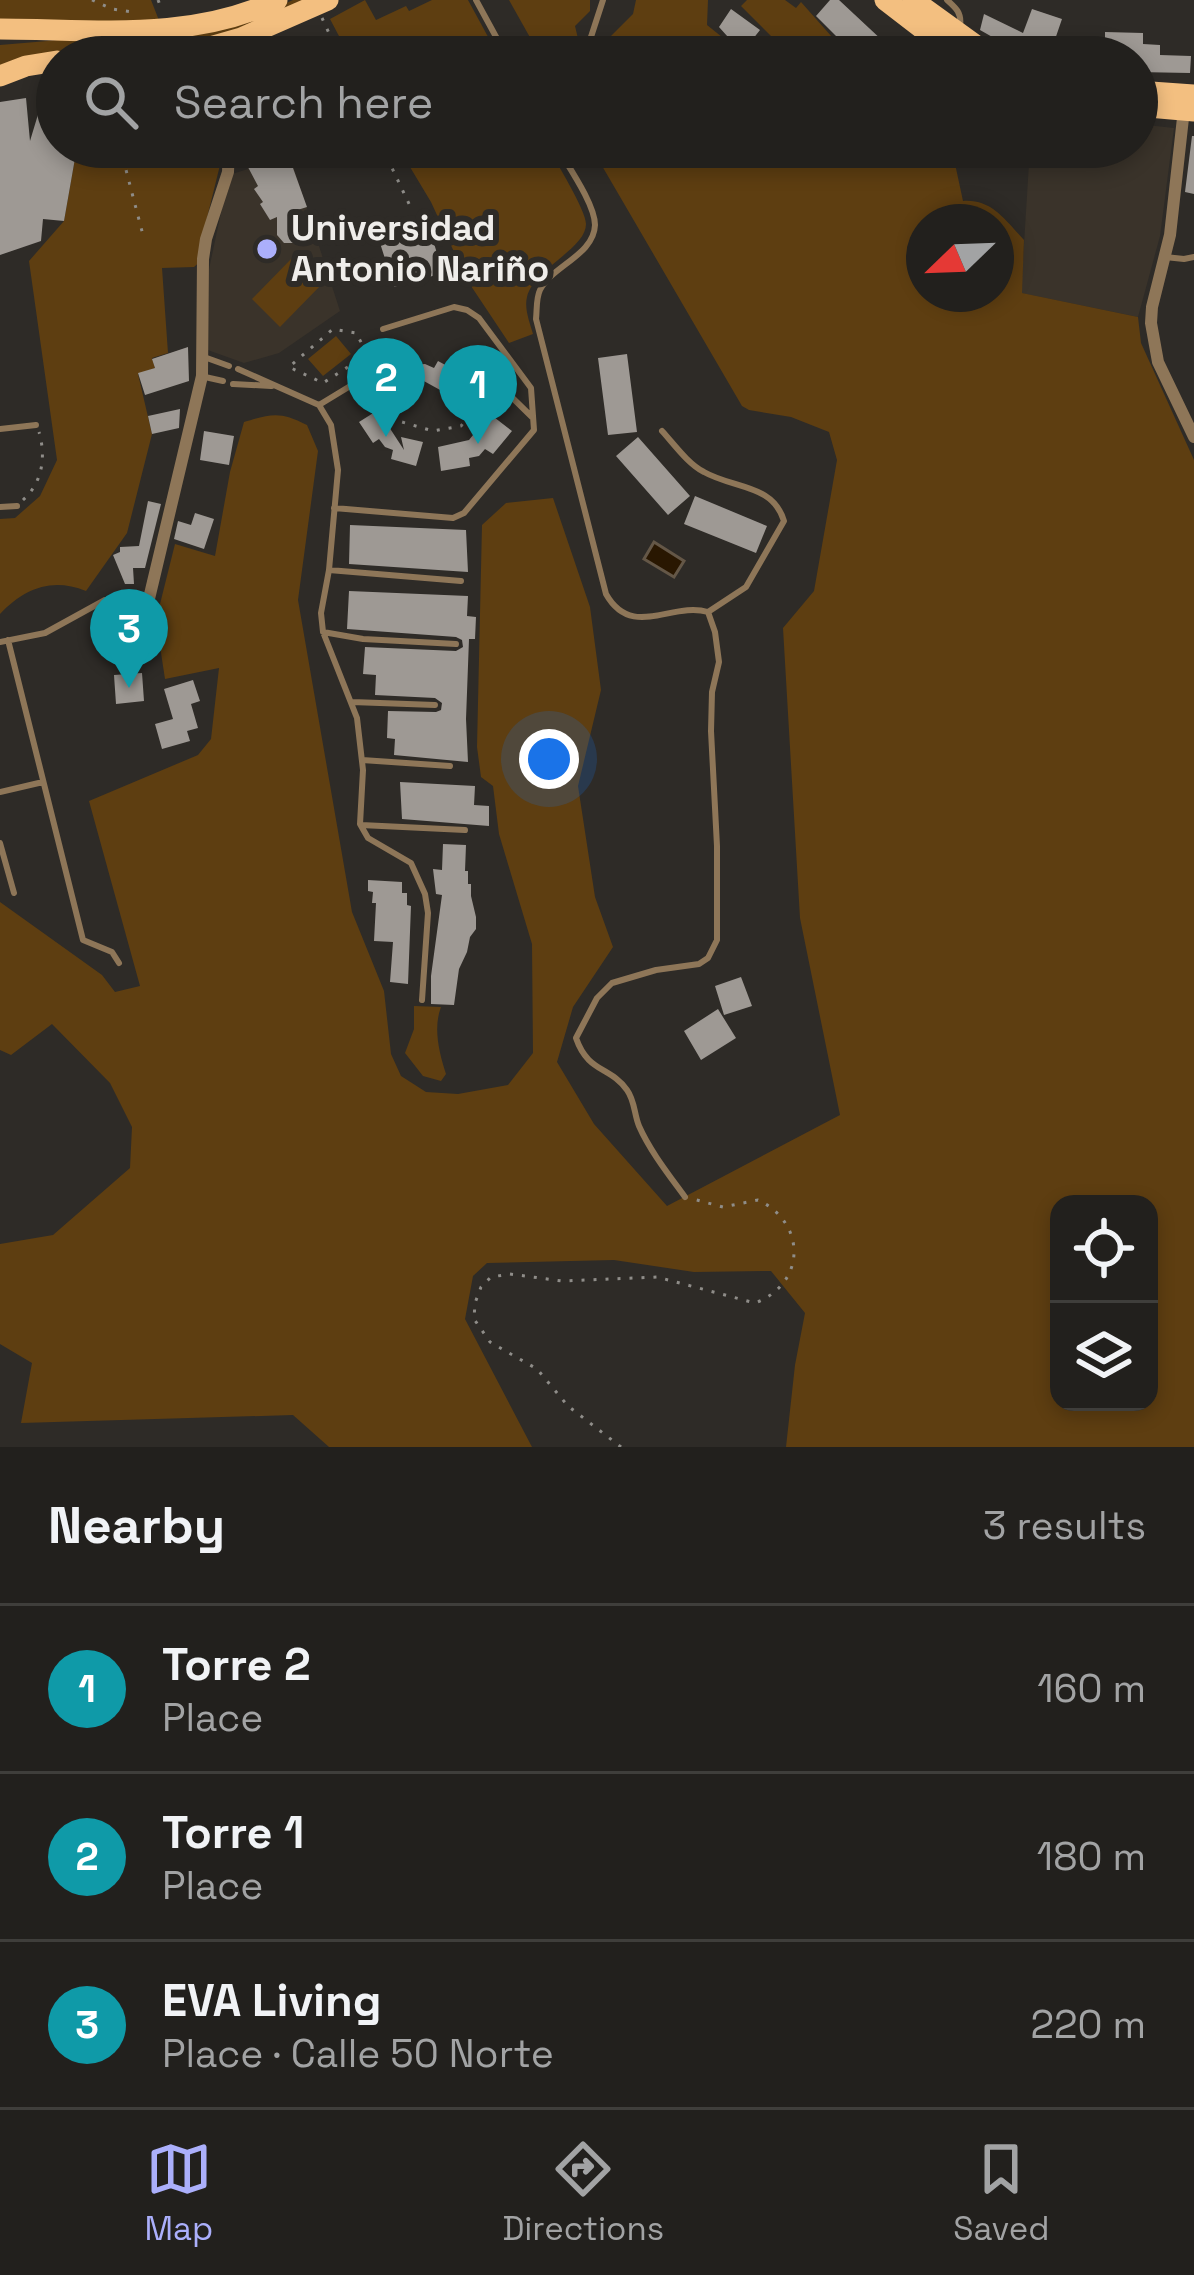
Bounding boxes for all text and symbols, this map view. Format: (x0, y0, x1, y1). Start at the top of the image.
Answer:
search box (36, 36, 1158, 168)
icon: search (78, 69, 144, 135)
text: Search here (174, 74, 433, 131)
north arrow (906, 204, 1014, 312)
place label: Universidad Antonio Nariño (291, 205, 549, 292)
marker: Universidad Antonio Nariño (254, 236, 280, 262)
pin: 2 (347, 338, 425, 437)
pin: 1 (439, 345, 517, 444)
pin: 3 (90, 589, 168, 688)
your location (519, 729, 579, 789)
map controls (1050, 1195, 1158, 1411)
button: locate (1050, 1195, 1158, 1303)
button: layers (1050, 1303, 1158, 1411)
text: Nearby (48, 1493, 225, 1558)
text: 3 results (983, 1501, 1146, 1550)
text: Torre 2 (162, 1636, 311, 1693)
text: 1 (78, 1664, 96, 1713)
text: 160 m (1037, 1664, 1146, 1713)
text: Place (162, 1693, 263, 1742)
text: Torre 1 (162, 1804, 304, 1861)
text: 2 (75, 1832, 99, 1881)
text: 180 m (1037, 1832, 1146, 1881)
text: Place (162, 1861, 263, 1910)
text: EVA Living (162, 1972, 382, 2029)
text: 3 (75, 2000, 99, 2049)
text: 220 m (1030, 2000, 1146, 2049)
text: Place · Calle 50 Norte (162, 2029, 554, 2078)
tab: Map (145, 2136, 213, 2250)
tab: Directions (502, 2136, 664, 2250)
tab: Saved (953, 2136, 1049, 2250)

